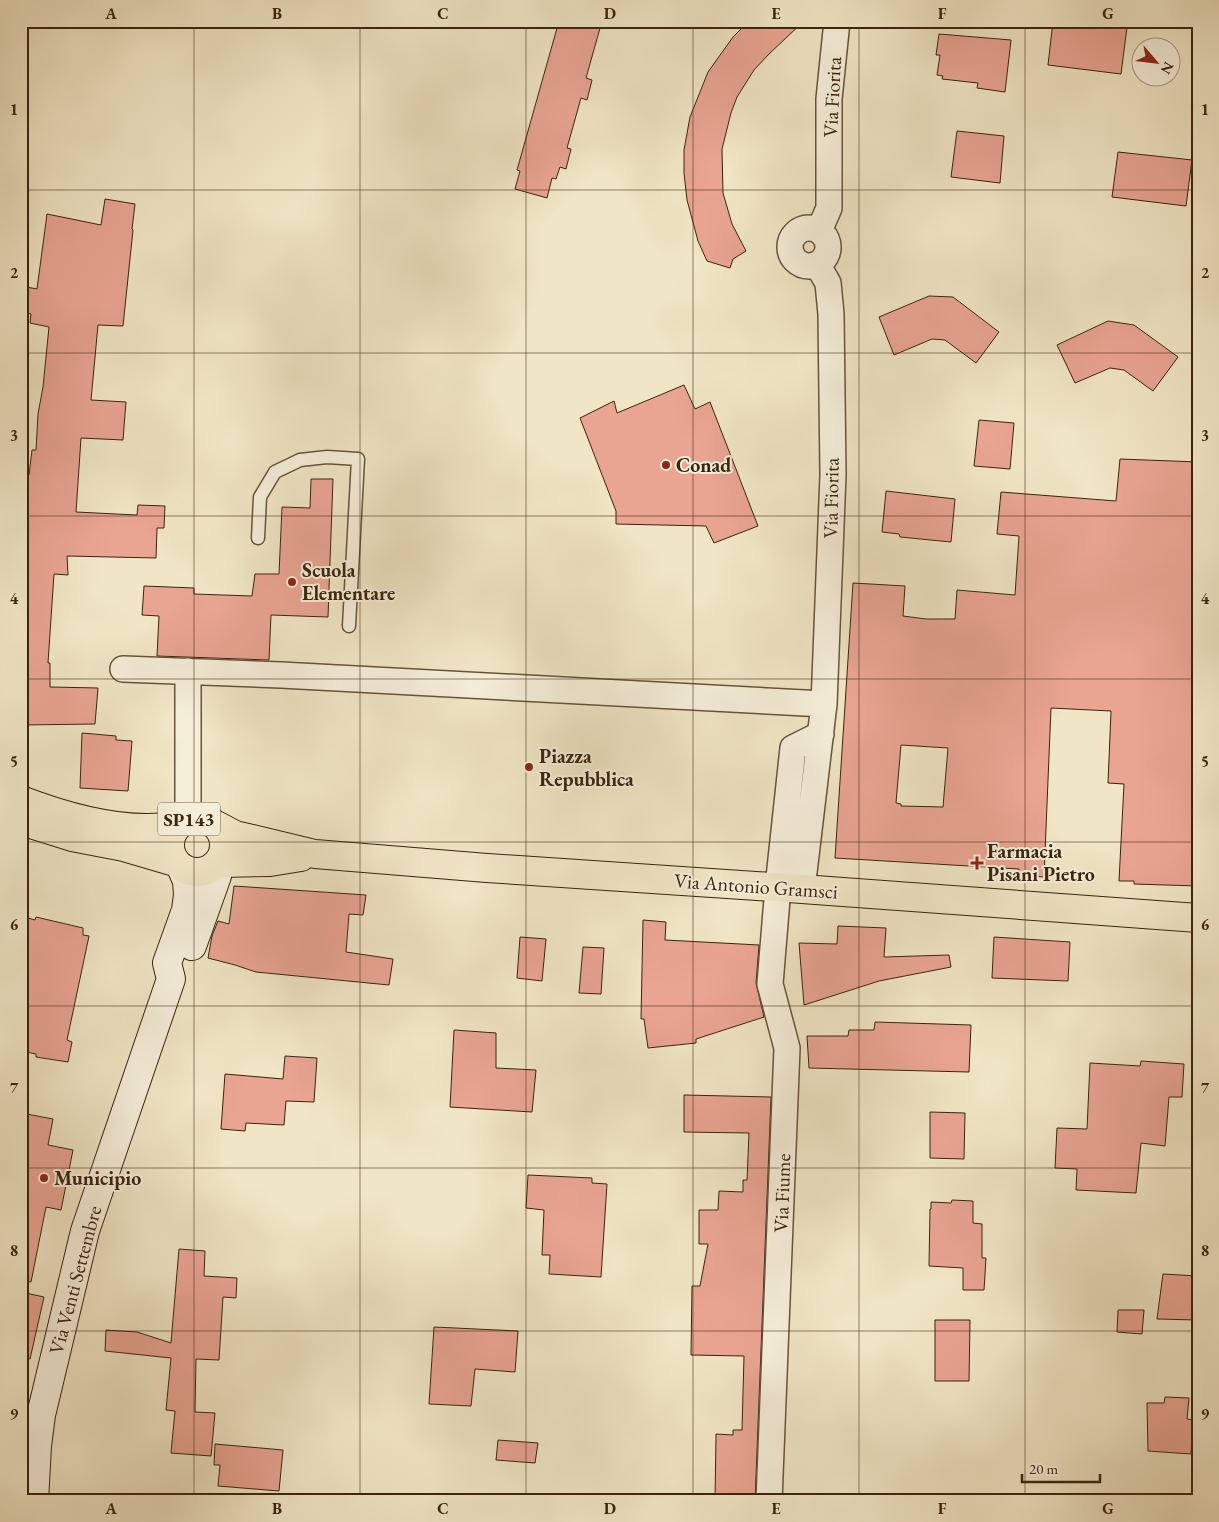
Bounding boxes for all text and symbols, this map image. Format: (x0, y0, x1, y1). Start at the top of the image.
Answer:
text: A (104, 3, 117, 24)
text: B (272, 3, 282, 24)
text: C (437, 3, 449, 24)
text: D (604, 3, 616, 24)
text: E (771, 3, 781, 24)
text: F (938, 3, 947, 24)
text: G (1102, 3, 1114, 24)
north arrow (1132, 38, 1182, 88)
street label: Via Fiorita (817, 56, 847, 138)
text: N (1157, 59, 1178, 78)
text: 1 (10, 99, 18, 120)
text: 1 (1201, 99, 1209, 120)
text: 2 (10, 262, 19, 283)
text: 2 (1201, 262, 1210, 283)
text: 3 (10, 425, 18, 446)
text: 3 (1201, 425, 1209, 446)
place label: Conad (676, 452, 731, 478)
street label: Via Fiorita (817, 457, 845, 539)
marker: Conad (660, 459, 672, 471)
place label: Scuola Elementare (302, 557, 395, 606)
marker: Scuola Elementare (286, 576, 298, 588)
text: 4 (10, 588, 19, 609)
text: 4 (1201, 588, 1210, 609)
place label: Piazza Repubblica (539, 743, 634, 792)
text: 5 (10, 751, 18, 772)
text: 5 (1201, 751, 1209, 772)
marker: Piazza Repubblica (523, 761, 535, 773)
road number: SP143 (158, 802, 220, 836)
place label: Farmacia Pisani Pietro (987, 838, 1095, 887)
marker: Farmacia Pisani Pietro (971, 857, 983, 869)
street label: Via Antonio Gramsci (673, 867, 839, 905)
text: 6 (10, 914, 19, 935)
text: 6 (1201, 914, 1210, 935)
text: 7 (10, 1077, 19, 1098)
text: 7 (1201, 1077, 1210, 1098)
street label: Via Fiume (768, 1153, 796, 1233)
place label: Municipio (54, 1165, 141, 1191)
marker: Municipio (38, 1172, 50, 1184)
street label: Via Venti Settembre (43, 1203, 107, 1357)
text: 8 (10, 1240, 18, 1261)
text: 8 (1201, 1240, 1209, 1261)
text: 9 (10, 1403, 19, 1424)
text: 9 (1201, 1403, 1210, 1424)
scale bar (1022, 1452, 1099, 1484)
text: 20 m (1029, 1459, 1058, 1478)
text: A (104, 1498, 117, 1519)
text: B (272, 1498, 282, 1519)
text: C (437, 1498, 449, 1519)
text: D (604, 1498, 616, 1519)
text: E (771, 1498, 781, 1519)
text: F (938, 1498, 947, 1519)
text: G (1102, 1498, 1114, 1519)

